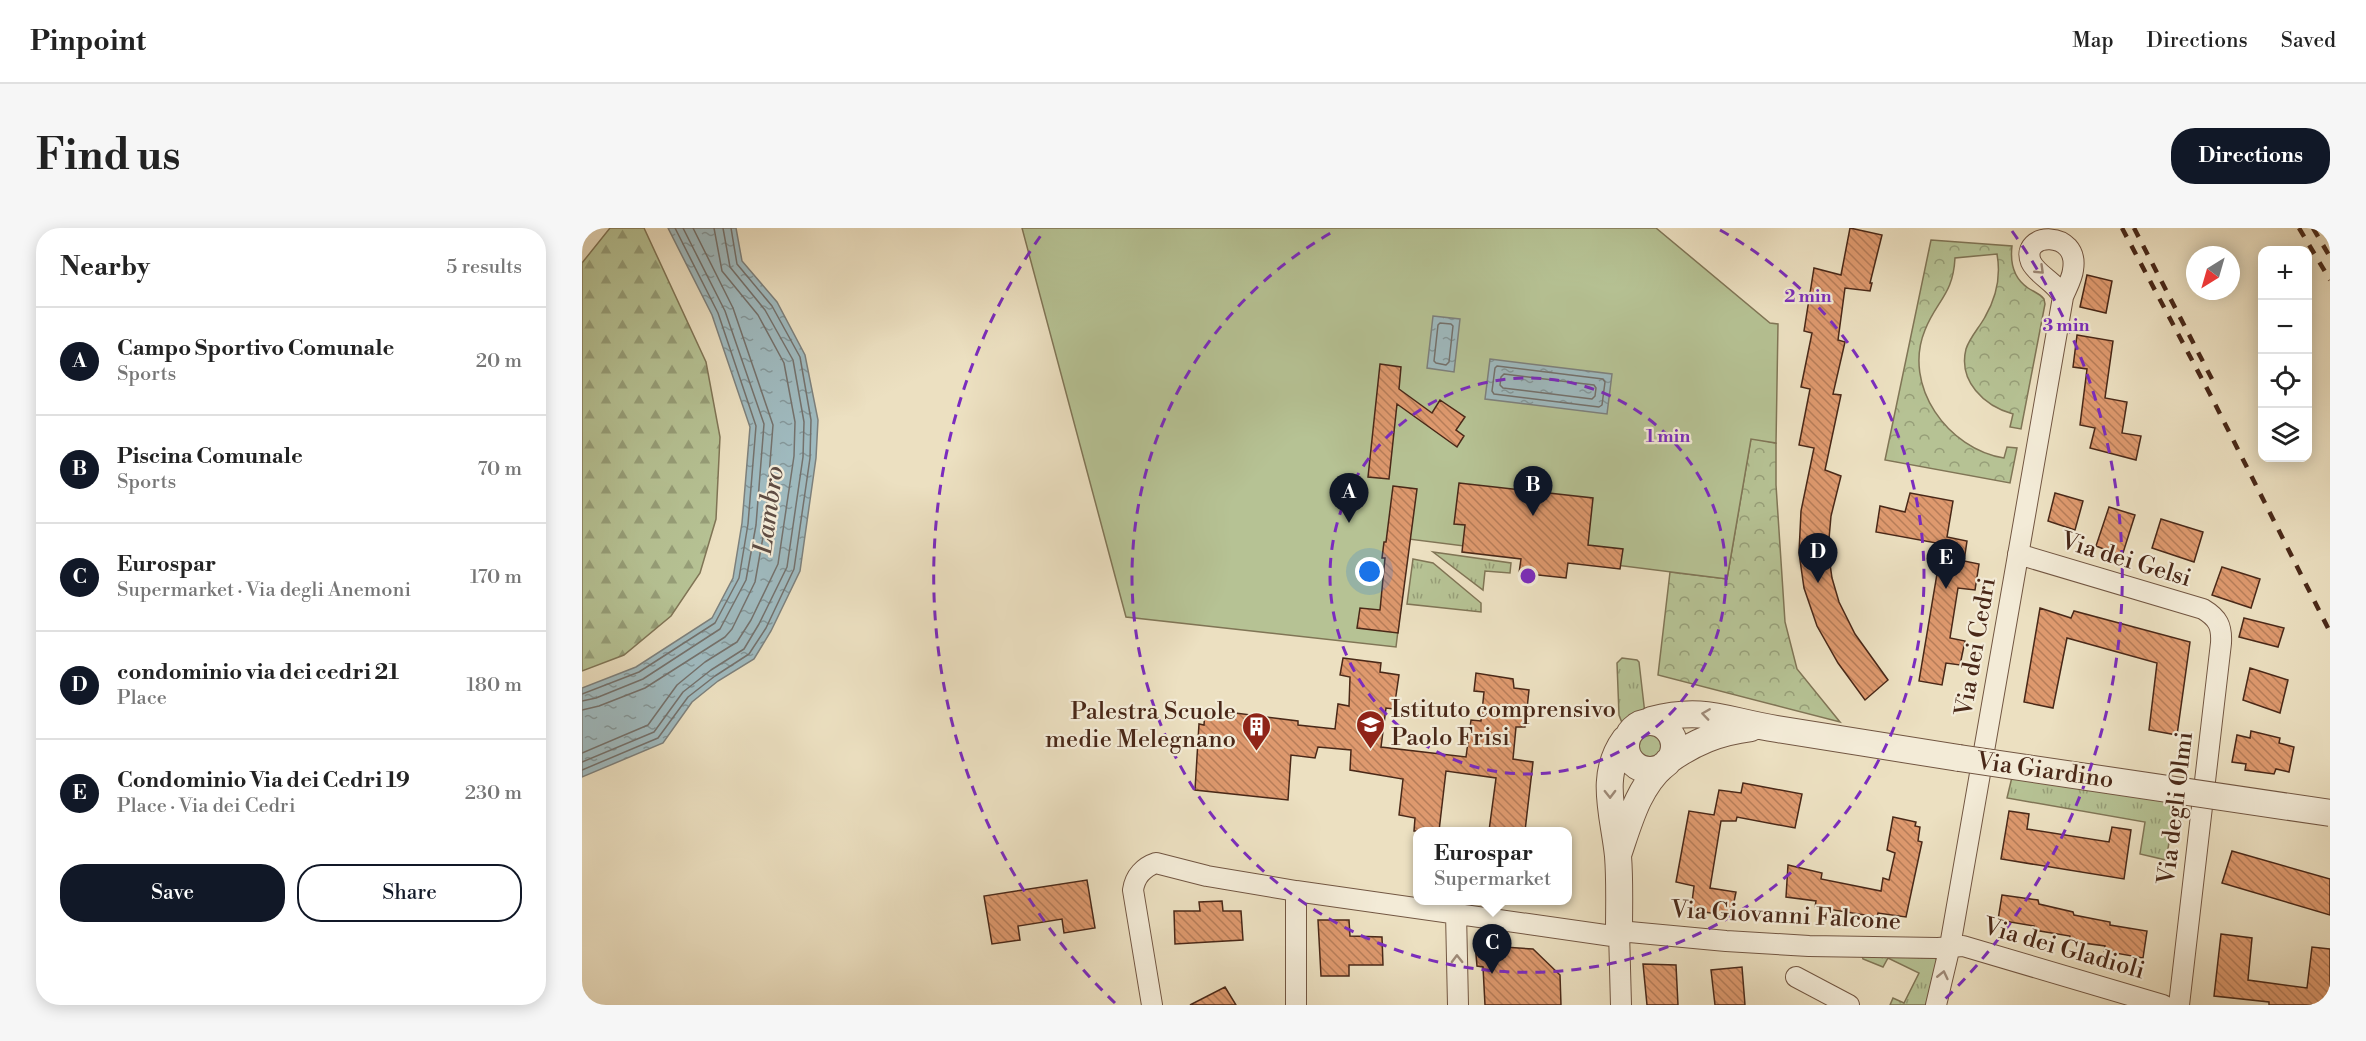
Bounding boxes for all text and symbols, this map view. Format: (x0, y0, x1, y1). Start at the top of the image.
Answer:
text: Pinpoint (30, 24, 146, 59)
text: Map (2072, 28, 2114, 54)
text: Directions (2147, 28, 2248, 54)
text: Saved (2281, 28, 2336, 54)
button: Directions (2171, 128, 2330, 184)
text: Find us (36, 130, 180, 183)
north arrow (2186, 246, 2240, 300)
map controls (2258, 246, 2312, 462)
button: + (2258, 246, 2312, 300)
text: Nearby (60, 251, 150, 283)
text: 5 results (446, 255, 522, 280)
one-way arrow (2032, 263, 2043, 274)
text: 2 min (1784, 285, 1832, 308)
button: − (2258, 300, 2312, 354)
text: 3 min (2043, 314, 2089, 337)
text: Campo Sportivo Comunale (117, 335, 394, 362)
text: A (72, 349, 87, 374)
text: 20 m (476, 349, 522, 374)
button: locate (2258, 354, 2312, 408)
text: Sports (117, 362, 176, 387)
button: layers (2258, 408, 2312, 462)
text: 1 min (1646, 425, 1690, 448)
text: Piscina Comunale (117, 443, 303, 470)
text: B (72, 457, 87, 482)
text: 70 m (478, 457, 522, 482)
water label: Lambro (747, 464, 791, 557)
pin: B (1514, 466, 1552, 516)
text: Sports (117, 470, 176, 495)
pin: A (1330, 474, 1368, 523)
street label: Via dei Gelsi (2056, 526, 2195, 594)
pin: D (1798, 534, 1838, 583)
pin: E (1926, 540, 1966, 589)
text: Eurospar (117, 551, 216, 578)
your location (1355, 557, 1384, 586)
text: C (72, 565, 87, 590)
text: 170 m (470, 565, 522, 590)
centre of rings (1518, 566, 1538, 586)
street label: Via dei Cedri (1949, 575, 2003, 720)
text: Supermarket · Via degli Anemoni (117, 578, 411, 603)
text: condominio via dei cedri 21 (117, 659, 399, 686)
text: D (72, 673, 87, 698)
text: 180 m (467, 673, 522, 698)
text: Place (117, 686, 167, 711)
place label: Istituto comprensivo Paolo Frisi (1391, 695, 1616, 753)
place label: Palestra Scuole medie Melegnano (1045, 697, 1236, 755)
school or university icon: Istituto comprensivo Paolo Frisi (1354, 708, 1386, 750)
one-way arrow (1701, 709, 1711, 721)
building icon: Palestra Scuole medie Melegnano (1241, 710, 1273, 752)
street label: Via degli Olmi (2152, 730, 2200, 887)
street label: Via Giardino (1974, 746, 2115, 795)
text: Condominio Via dei Cedri 19 (117, 767, 410, 794)
text: E (73, 781, 86, 806)
text: 230 m (465, 781, 522, 806)
one-way arrow (1604, 790, 1617, 799)
text: Place · Via dei Cedri (117, 794, 296, 819)
popup (1413, 827, 1572, 905)
text: Eurospar (1434, 840, 1533, 867)
button: Save (60, 864, 285, 922)
button: Share (297, 864, 522, 922)
text: Supermarket (1434, 867, 1551, 892)
street label: Via Giovanni Falcone (1669, 895, 1902, 937)
street label: Via dei Gladioli (1979, 911, 2148, 986)
pin: C (1472, 924, 1512, 974)
one-way arrow (1451, 954, 1463, 963)
one-way arrow (1936, 971, 1949, 981)

